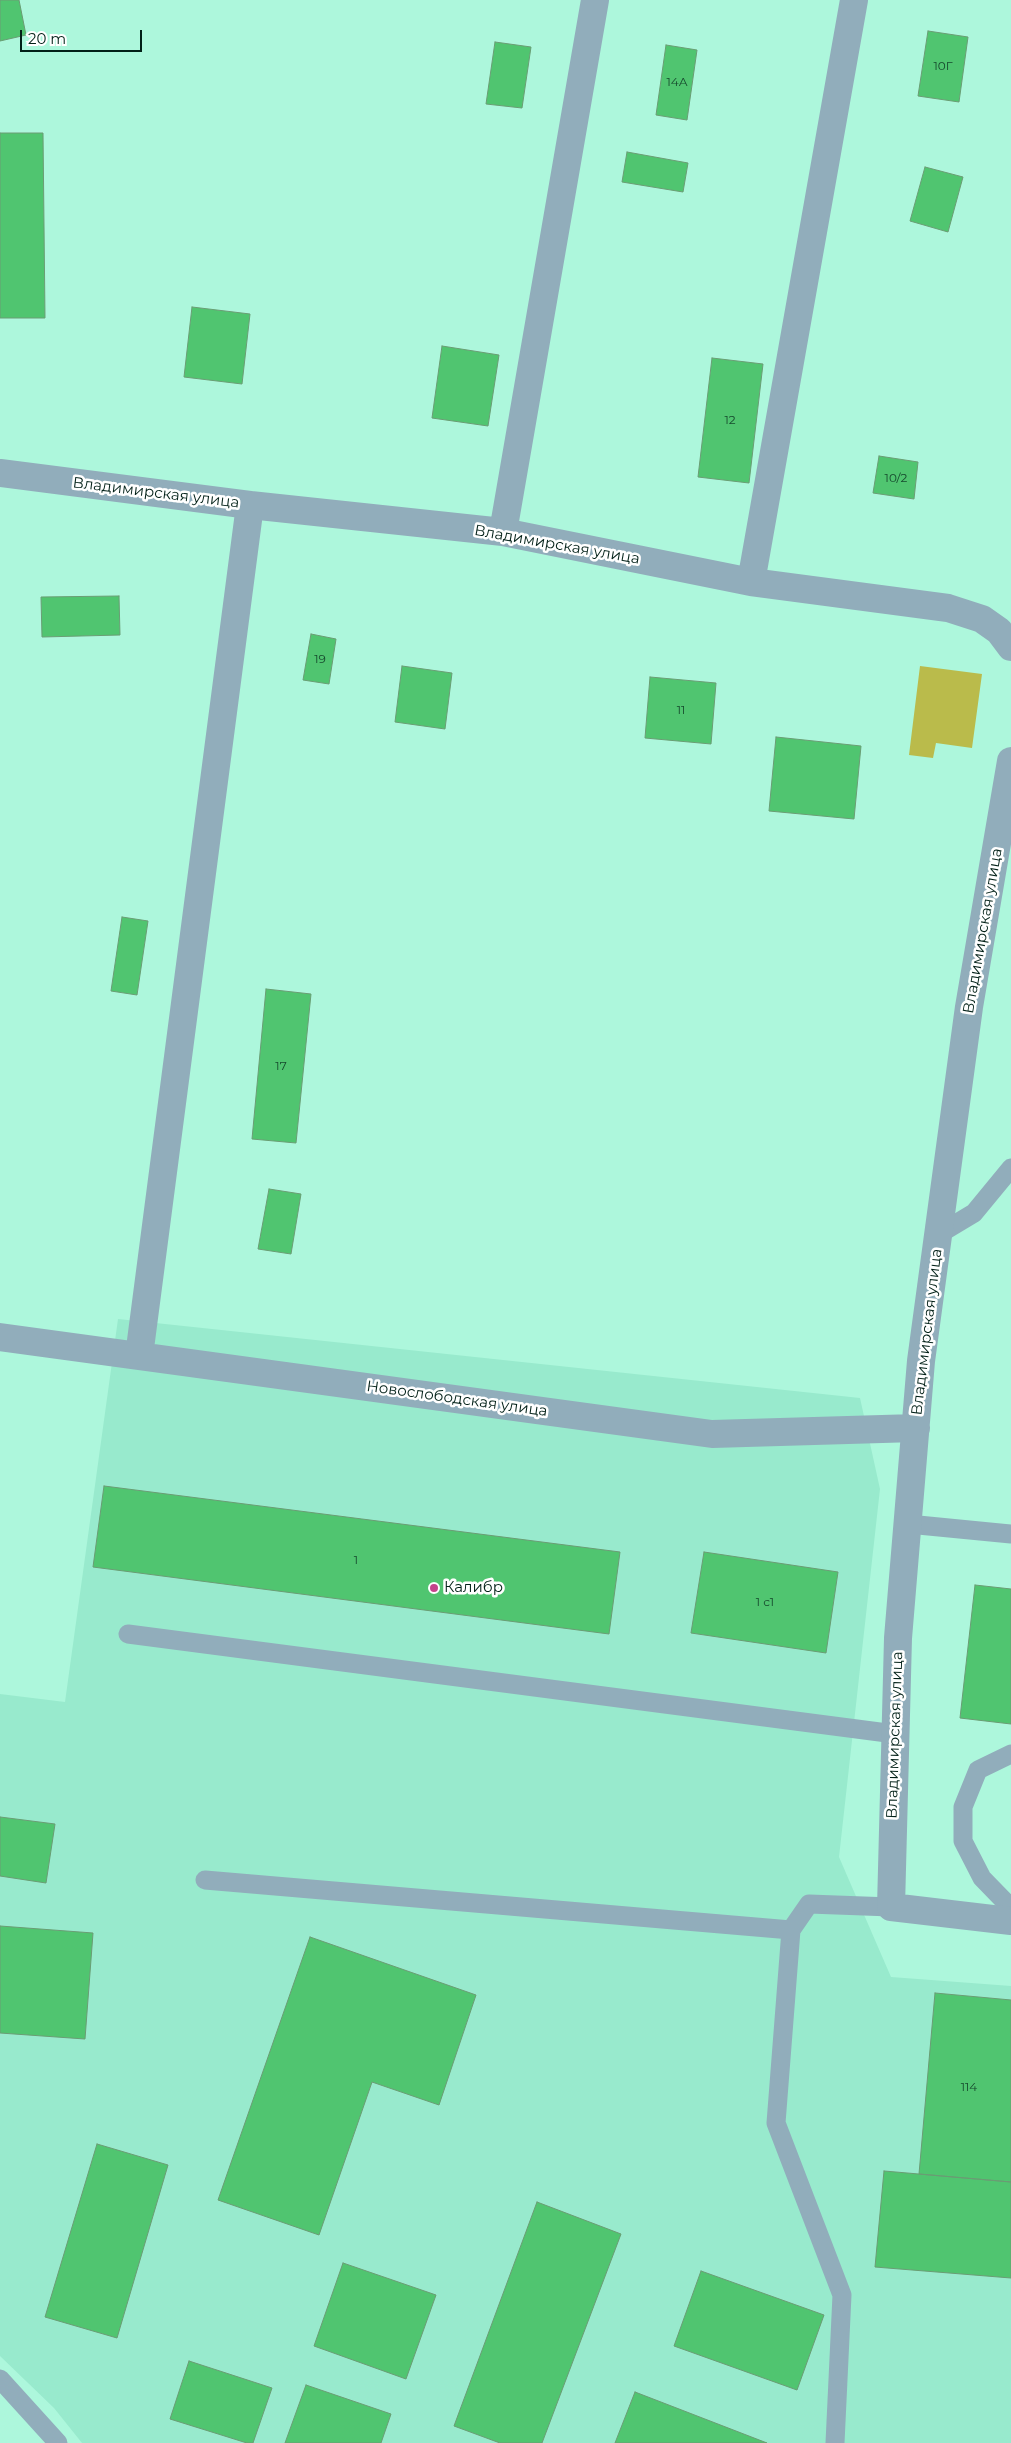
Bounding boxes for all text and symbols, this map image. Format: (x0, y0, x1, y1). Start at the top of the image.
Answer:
scale bar (22, 20, 145, 52)
text: 20 m (28, 29, 66, 48)
house number: 10Г (933, 59, 953, 73)
house number: 14А (666, 75, 688, 89)
house number: 12 (724, 413, 736, 427)
house number: 10/2 (885, 471, 907, 485)
street label: Владимирская улица (72, 474, 240, 512)
street label: Владимирская улица (473, 522, 641, 568)
house number: 19 (314, 652, 326, 666)
house number: 11 (677, 703, 685, 717)
street label: Владимирская улица (960, 847, 1006, 1015)
house number: 17 (275, 1059, 287, 1073)
street label: Владимирская улица (908, 1248, 946, 1416)
street label: Новослободская улица (365, 1377, 549, 1421)
house number: 1 (354, 1553, 358, 1567)
place label: Калибр (444, 1579, 503, 1597)
marker: Калибр (428, 1582, 440, 1594)
house number: 1 с1 (756, 1595, 774, 1609)
street label: Владимирская улица (883, 1651, 907, 1819)
house number: 114 (961, 2080, 977, 2094)

